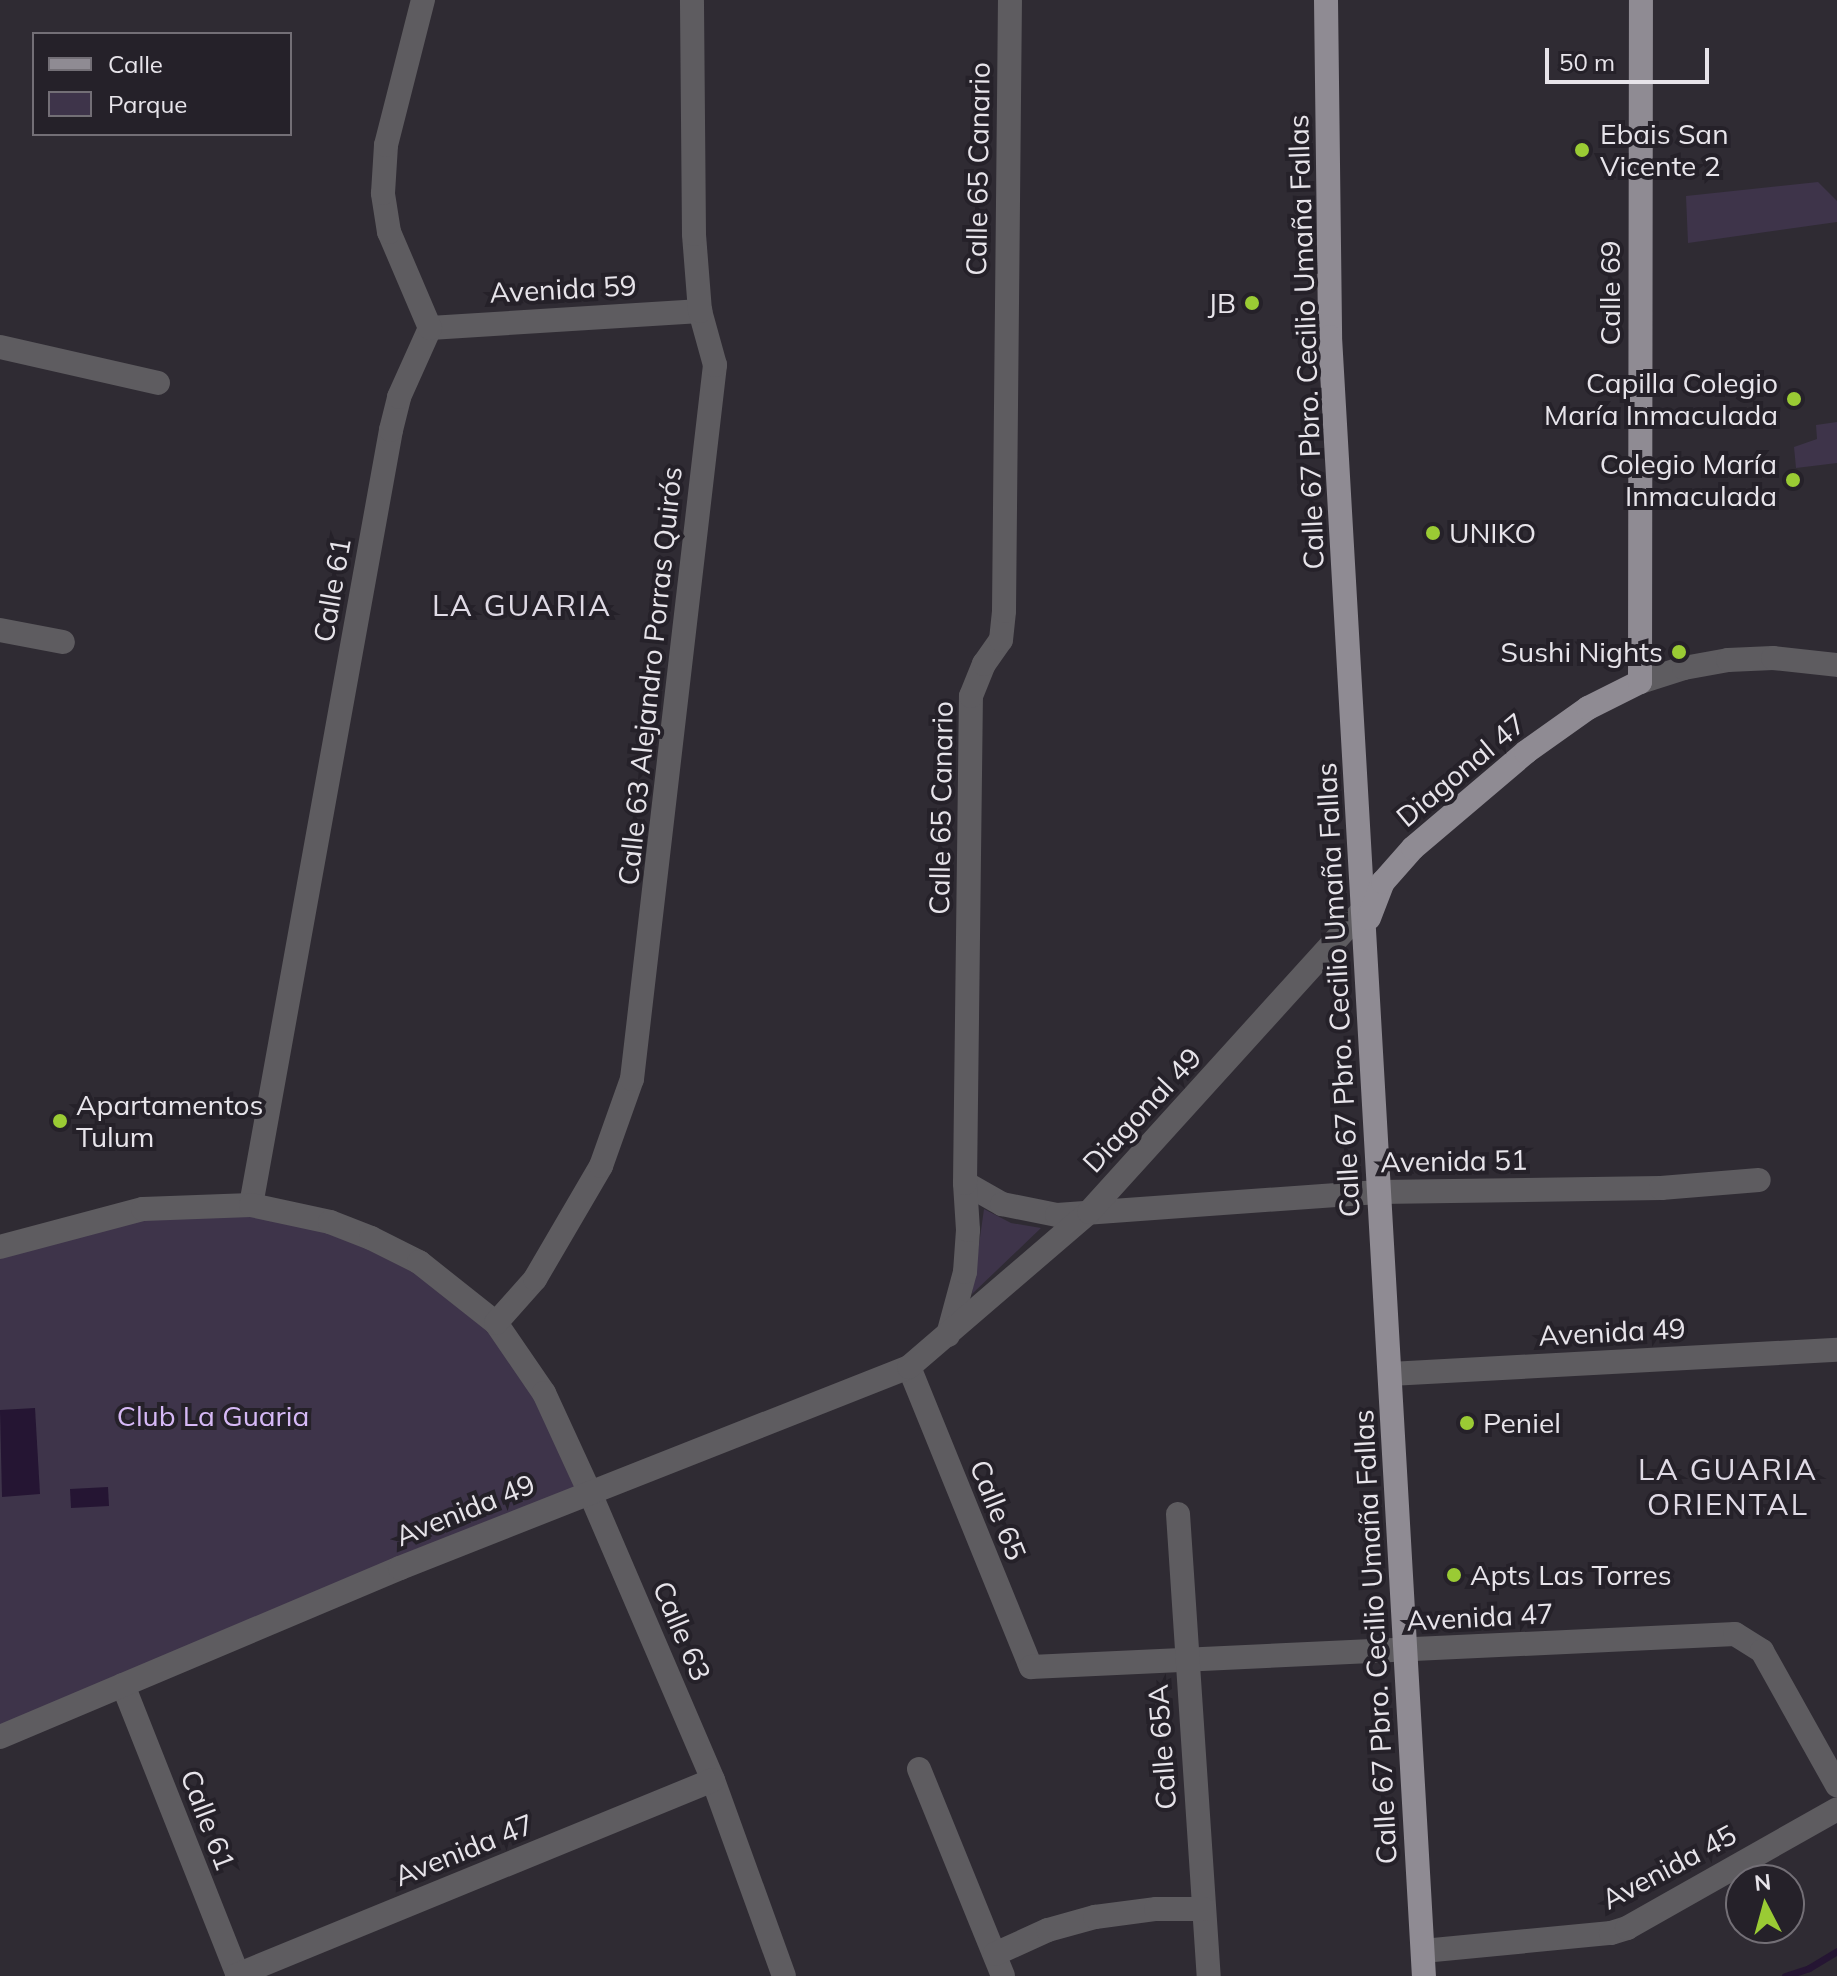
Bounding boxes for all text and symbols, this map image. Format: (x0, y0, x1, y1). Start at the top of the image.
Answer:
legend (32, 32, 292, 136)
scale bar (1549, 32, 1713, 82)
text: 50 m (1559, 47, 1615, 77)
text: Calle (108, 49, 163, 79)
street label: Calle 65 Canario (959, 62, 997, 276)
text: Parque (108, 89, 187, 119)
street label: Calle 67 Pbro. Cecilio Umaña Fallas (1281, 114, 1331, 570)
place label: Ebais San Vicente 2 (1600, 117, 1729, 183)
marker: Ebais San Vicente 2 (1571, 139, 1593, 161)
street label: Calle 69 (1593, 241, 1627, 345)
street label: Avenida 59 (489, 268, 637, 310)
place label: JB (1208, 286, 1236, 320)
marker: JB (1243, 294, 1261, 312)
place label: Capilla Colegio María Inmaculada (1544, 366, 1778, 432)
marker: Capilla Colegio María Inmaculada (1785, 390, 1803, 408)
place label: Colegio María Inmaculada (1600, 447, 1777, 513)
street label: Calle 63 Alejandro Porras Quirós (611, 465, 689, 887)
marker: Colegio María Inmaculada (1784, 471, 1802, 489)
place label: UNIKO (1449, 516, 1536, 550)
marker: UNIKO (1424, 524, 1442, 542)
street label: Calle 61 (306, 535, 358, 645)
district label: LA GUARIA (432, 587, 612, 623)
place label: Sushi Nights (1501, 635, 1663, 669)
marker: Sushi Nights (1670, 643, 1688, 661)
street label: Calle 65 Canario (922, 701, 960, 915)
street label: Diagonal 47 (1390, 706, 1532, 834)
street label: Calle 67 Pbro. Cecilio Umaña Fallas (1309, 762, 1367, 1218)
street label: Diagonal 49 (1076, 1041, 1208, 1179)
place label: Apartamentos Tulum (76, 1088, 263, 1154)
marker: Apartamentos Tulum (51, 1112, 69, 1130)
street label: Avenida 51 (1380, 1143, 1528, 1179)
street label: Avenida 49 (1538, 1311, 1686, 1353)
park label: Club La Guaria (117, 1399, 309, 1433)
place label: Peniel (1483, 1406, 1561, 1440)
street label: Calle 67 Pbro. Cecilio Umaña Fallas (1346, 1409, 1404, 1865)
marker: Peniel (1458, 1414, 1476, 1432)
district label: LA GUARIA ORIENTAL (1638, 1451, 1818, 1522)
street label: Calle 65 (963, 1455, 1033, 1565)
street label: Avenida 49 (390, 1467, 540, 1553)
place label: Apts Las Torres (1470, 1558, 1672, 1592)
marker: Apts Las Torres (1445, 1566, 1463, 1584)
street label: Calle 63 (646, 1576, 718, 1686)
street label: Avenida 47 (1406, 1596, 1554, 1638)
street label: Calle 65A (1141, 1683, 1183, 1811)
street label: Calle 61 (174, 1765, 242, 1875)
street label: Avenida 47 (389, 1807, 539, 1893)
street label: Avenida 45 (1596, 1818, 1742, 1916)
north arrow (1725, 1864, 1805, 1944)
text: N (1753, 1867, 1772, 1897)

